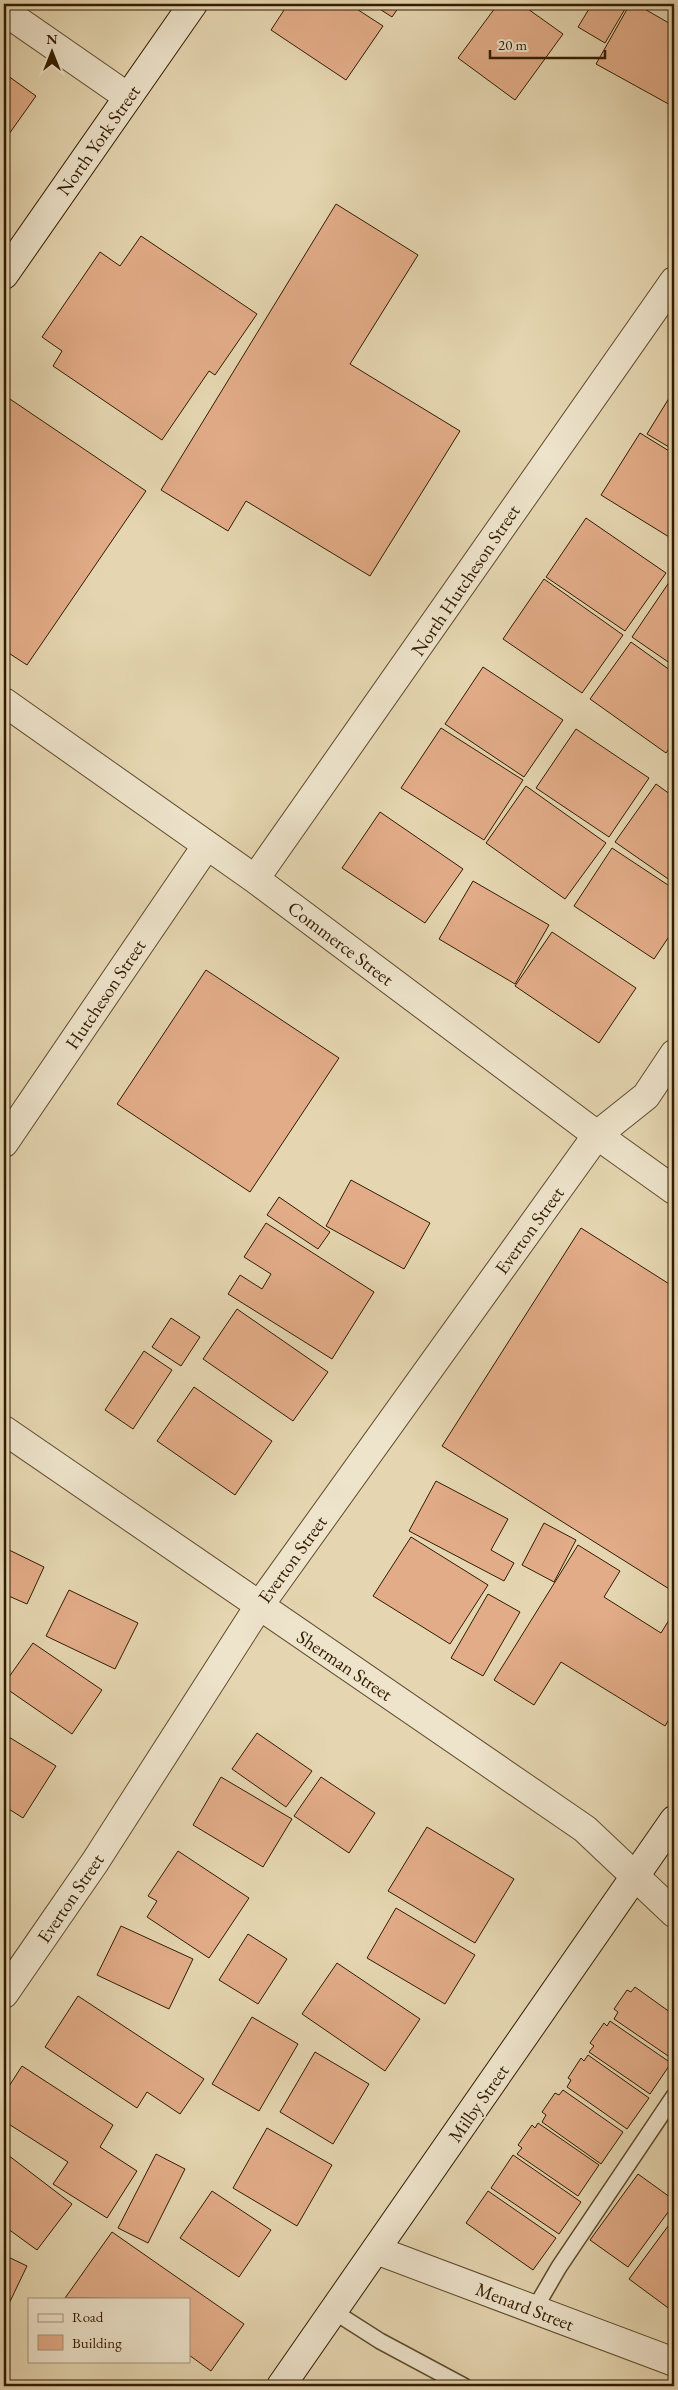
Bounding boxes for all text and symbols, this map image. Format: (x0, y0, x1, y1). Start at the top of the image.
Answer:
north arrow (28, 28, 78, 78)
scale bar (490, 28, 606, 60)
text: N (46, 30, 58, 48)
text: 20 m (498, 35, 527, 54)
street label: North York Street (51, 80, 146, 201)
street label: North Hutcheson Street (405, 500, 525, 661)
street label: Commerce Street (283, 895, 399, 991)
street label: Hutcheson Street (59, 934, 151, 1054)
street label: Everton Street (489, 1181, 570, 1279)
street label: Everton Street (252, 1510, 333, 1608)
street label: Sherman Street (292, 1624, 397, 1707)
street label: Everton Street (31, 1849, 110, 1948)
street label: Milby Street (442, 2059, 514, 2147)
street label: Menard Street (472, 2276, 578, 2337)
legend (28, 2298, 190, 2362)
text: Road (72, 2307, 104, 2326)
text: Building (72, 2333, 122, 2352)

